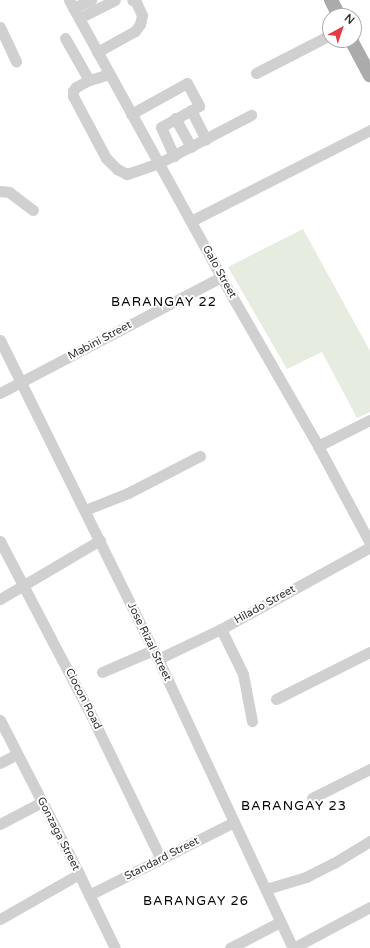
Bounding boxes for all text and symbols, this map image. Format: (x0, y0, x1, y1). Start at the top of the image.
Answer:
north arrow (322, 8, 362, 48)
text: N (342, 11, 357, 27)
street label: Galo Street (199, 243, 239, 301)
district label: BARANGAY 22 (111, 294, 217, 310)
street label: Mabini Street (66, 319, 134, 363)
street label: Hilado Street (232, 583, 298, 627)
street label: Jose Rizal Street (124, 601, 174, 683)
street label: Ciocon Road (62, 666, 104, 732)
street label: Gonzaga Street (34, 795, 82, 873)
district label: BARANGAY 23 (241, 798, 347, 814)
street label: Standard Street (122, 834, 202, 884)
district label: BARANGAY 26 (143, 893, 249, 909)

